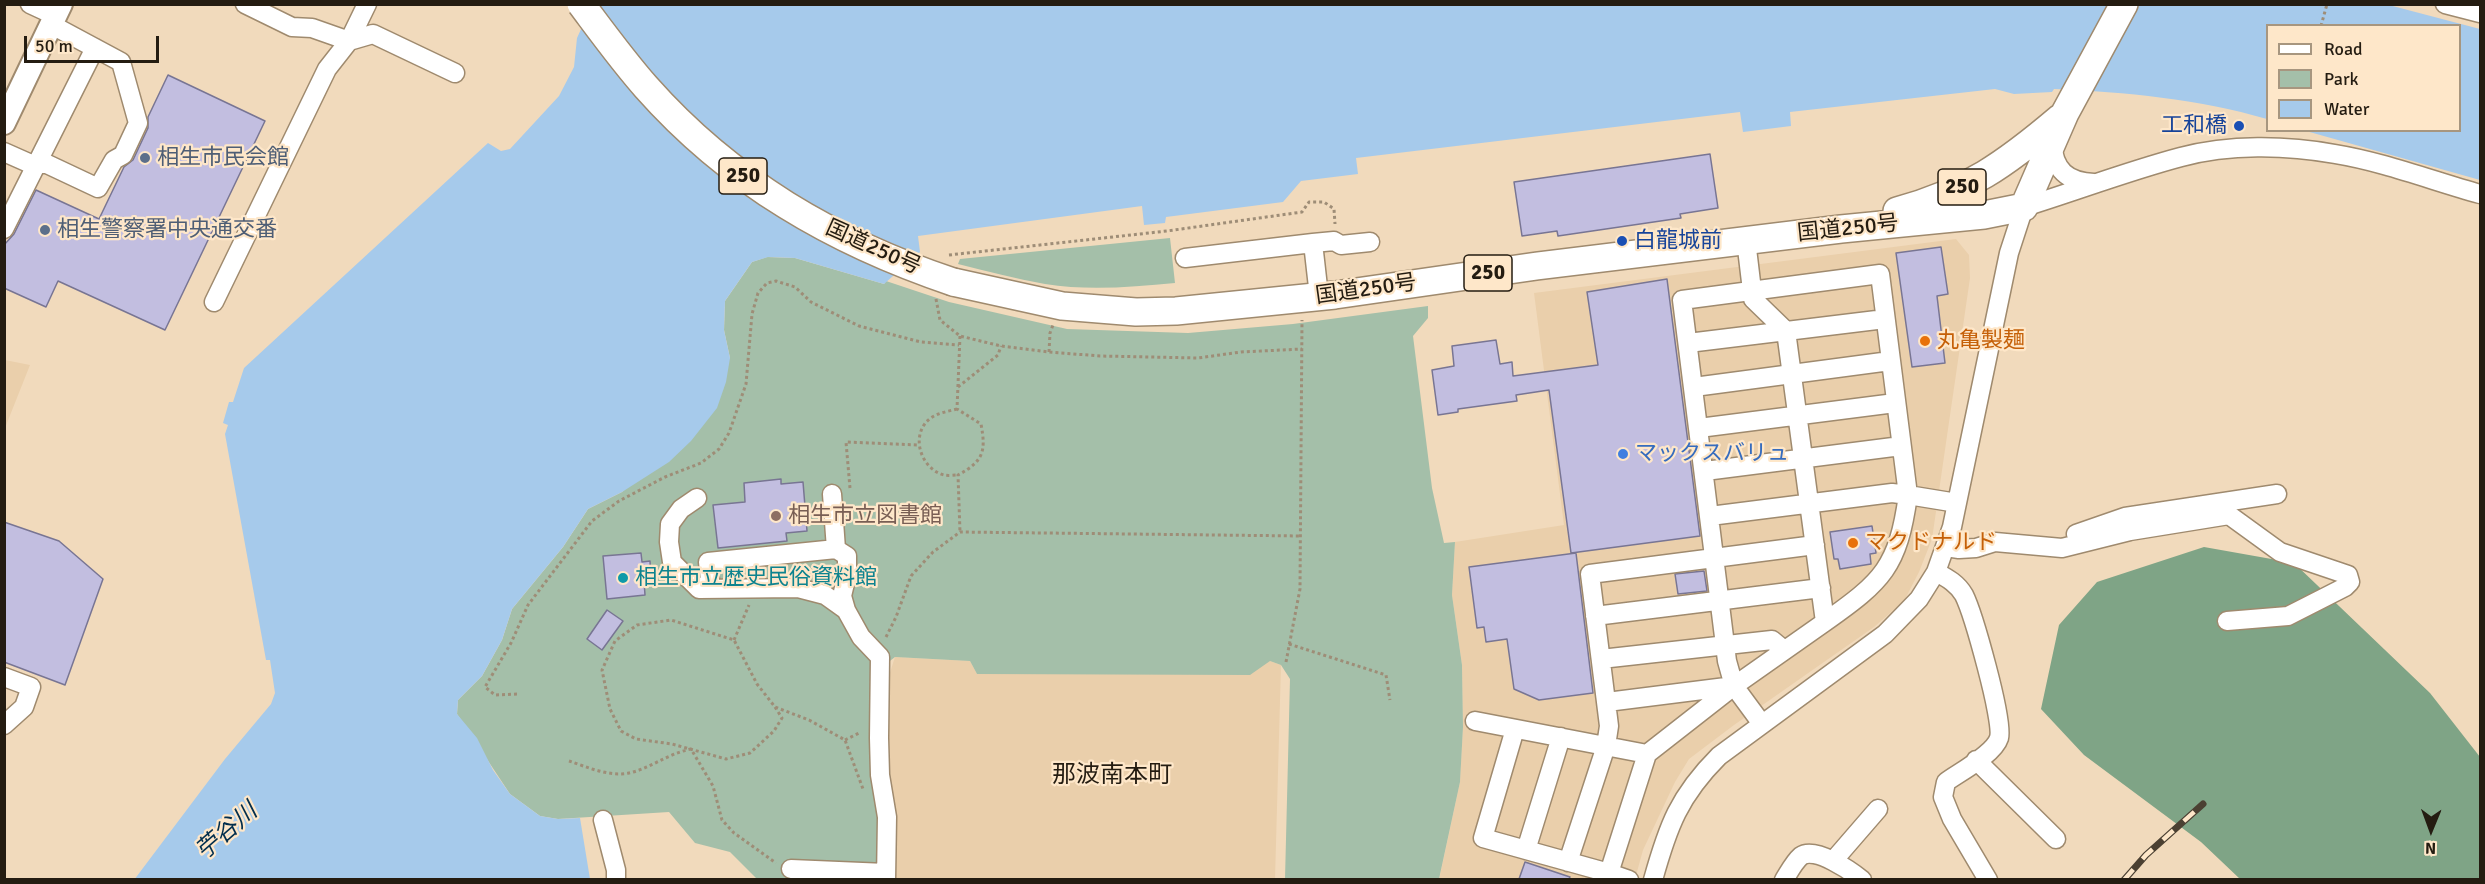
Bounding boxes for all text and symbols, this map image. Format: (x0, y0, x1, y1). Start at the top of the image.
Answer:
scale bar (27, 24, 162, 62)
legend (2266, 24, 2461, 132)
text: 50 m (35, 35, 73, 57)
text: Road (2324, 38, 2363, 60)
text: Park (2324, 68, 2359, 90)
text: Water (2324, 98, 2369, 120)
place label: 工和橋 (2161, 113, 2227, 139)
marker: 工和橋 (2232, 119, 2246, 133)
place label: 相生市民会館 (157, 145, 289, 171)
marker: 相生市民会館 (138, 151, 152, 165)
road number: 250 (719, 158, 767, 194)
road number: 250 (1938, 169, 1986, 205)
street label: 国道250号 (1796, 211, 1900, 247)
street label: 国道250号 (821, 215, 925, 281)
place label: 相生警察署中央通交番 (57, 217, 277, 243)
marker: 相生警察署中央通交番 (38, 223, 52, 237)
place label: 白龍城前 (1634, 228, 1722, 254)
marker: 白龍城前 (1615, 234, 1629, 248)
road number: 250 (1464, 255, 1512, 291)
street label: 国道250号 (1314, 270, 1418, 310)
place label: 丸亀製麺 (1937, 328, 2025, 354)
marker: 丸亀製麺 (1918, 334, 1932, 348)
place label: マックスバリュ (1635, 441, 1789, 467)
marker: マックスバリュ (1616, 447, 1630, 461)
place label: 相生市立図書館 (788, 503, 942, 529)
marker: 相生市立図書館 (769, 509, 783, 523)
place label: マクドナルド (1865, 530, 1997, 556)
marker: マクドナルド (1846, 536, 1860, 550)
place label: 相生市立歴史民俗資料館 (635, 565, 877, 591)
marker: 相生市立歴史民俗資料館 (616, 571, 630, 585)
district label: 那波南本町 (1052, 762, 1172, 790)
water label: 苧谷川 (190, 798, 264, 866)
north arrow (2401, 800, 2461, 860)
text: N (2425, 838, 2436, 858)

